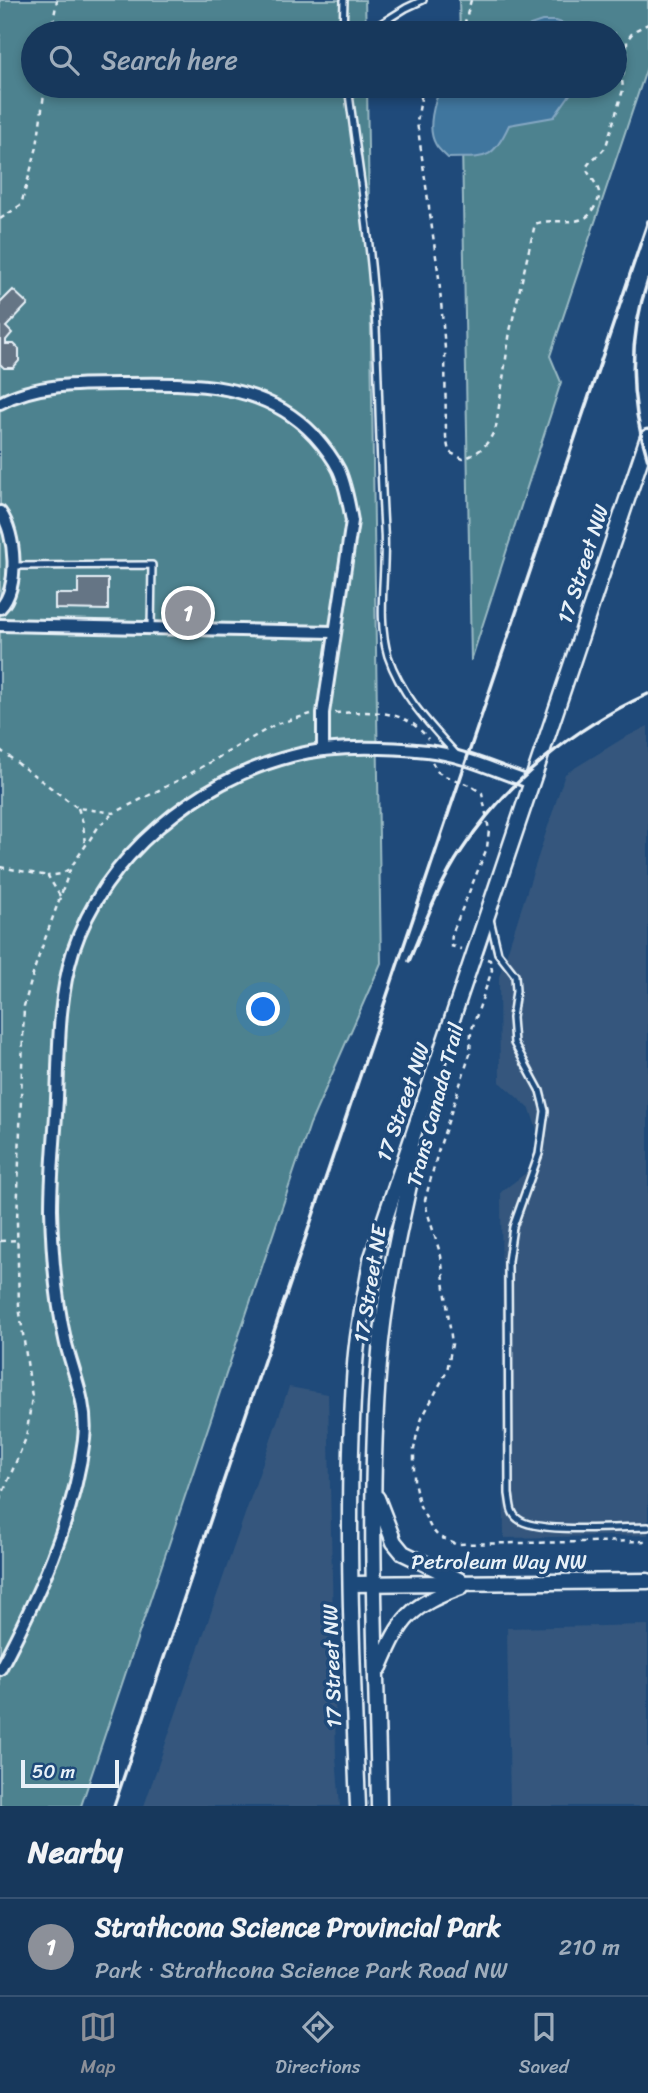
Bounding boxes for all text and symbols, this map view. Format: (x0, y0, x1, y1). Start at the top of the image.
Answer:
search box (21, 21, 627, 98)
text: Search here (101, 37, 238, 83)
icon: search (45, 41, 83, 79)
street label: 17 Street NW (546, 499, 620, 629)
pin: 1 (165, 587, 211, 639)
your location (246, 992, 280, 1026)
street label: Trans Canada Trail (395, 1018, 475, 1191)
street label: 17 Street NW (365, 1037, 441, 1167)
street label: 17 Street NE (342, 1221, 398, 1346)
street label: Petroleum Way NW (411, 1543, 587, 1581)
street label: 17 Street NW (311, 1603, 353, 1729)
text: 50 m (32, 1755, 75, 1788)
scale bar (21, 1757, 119, 1789)
text: Nearby (28, 1825, 123, 1879)
text: Strathcona Science Provincial Park (95, 1904, 500, 1950)
text: 1 (46, 1927, 56, 1968)
text: 210 m (559, 1927, 620, 1968)
text: Park · Strathcona Science Park Road NW (95, 1950, 508, 1991)
tab: Map (79, 2008, 117, 2083)
tab: Directions (275, 2008, 361, 2083)
tab: Saved (519, 2008, 569, 2083)

